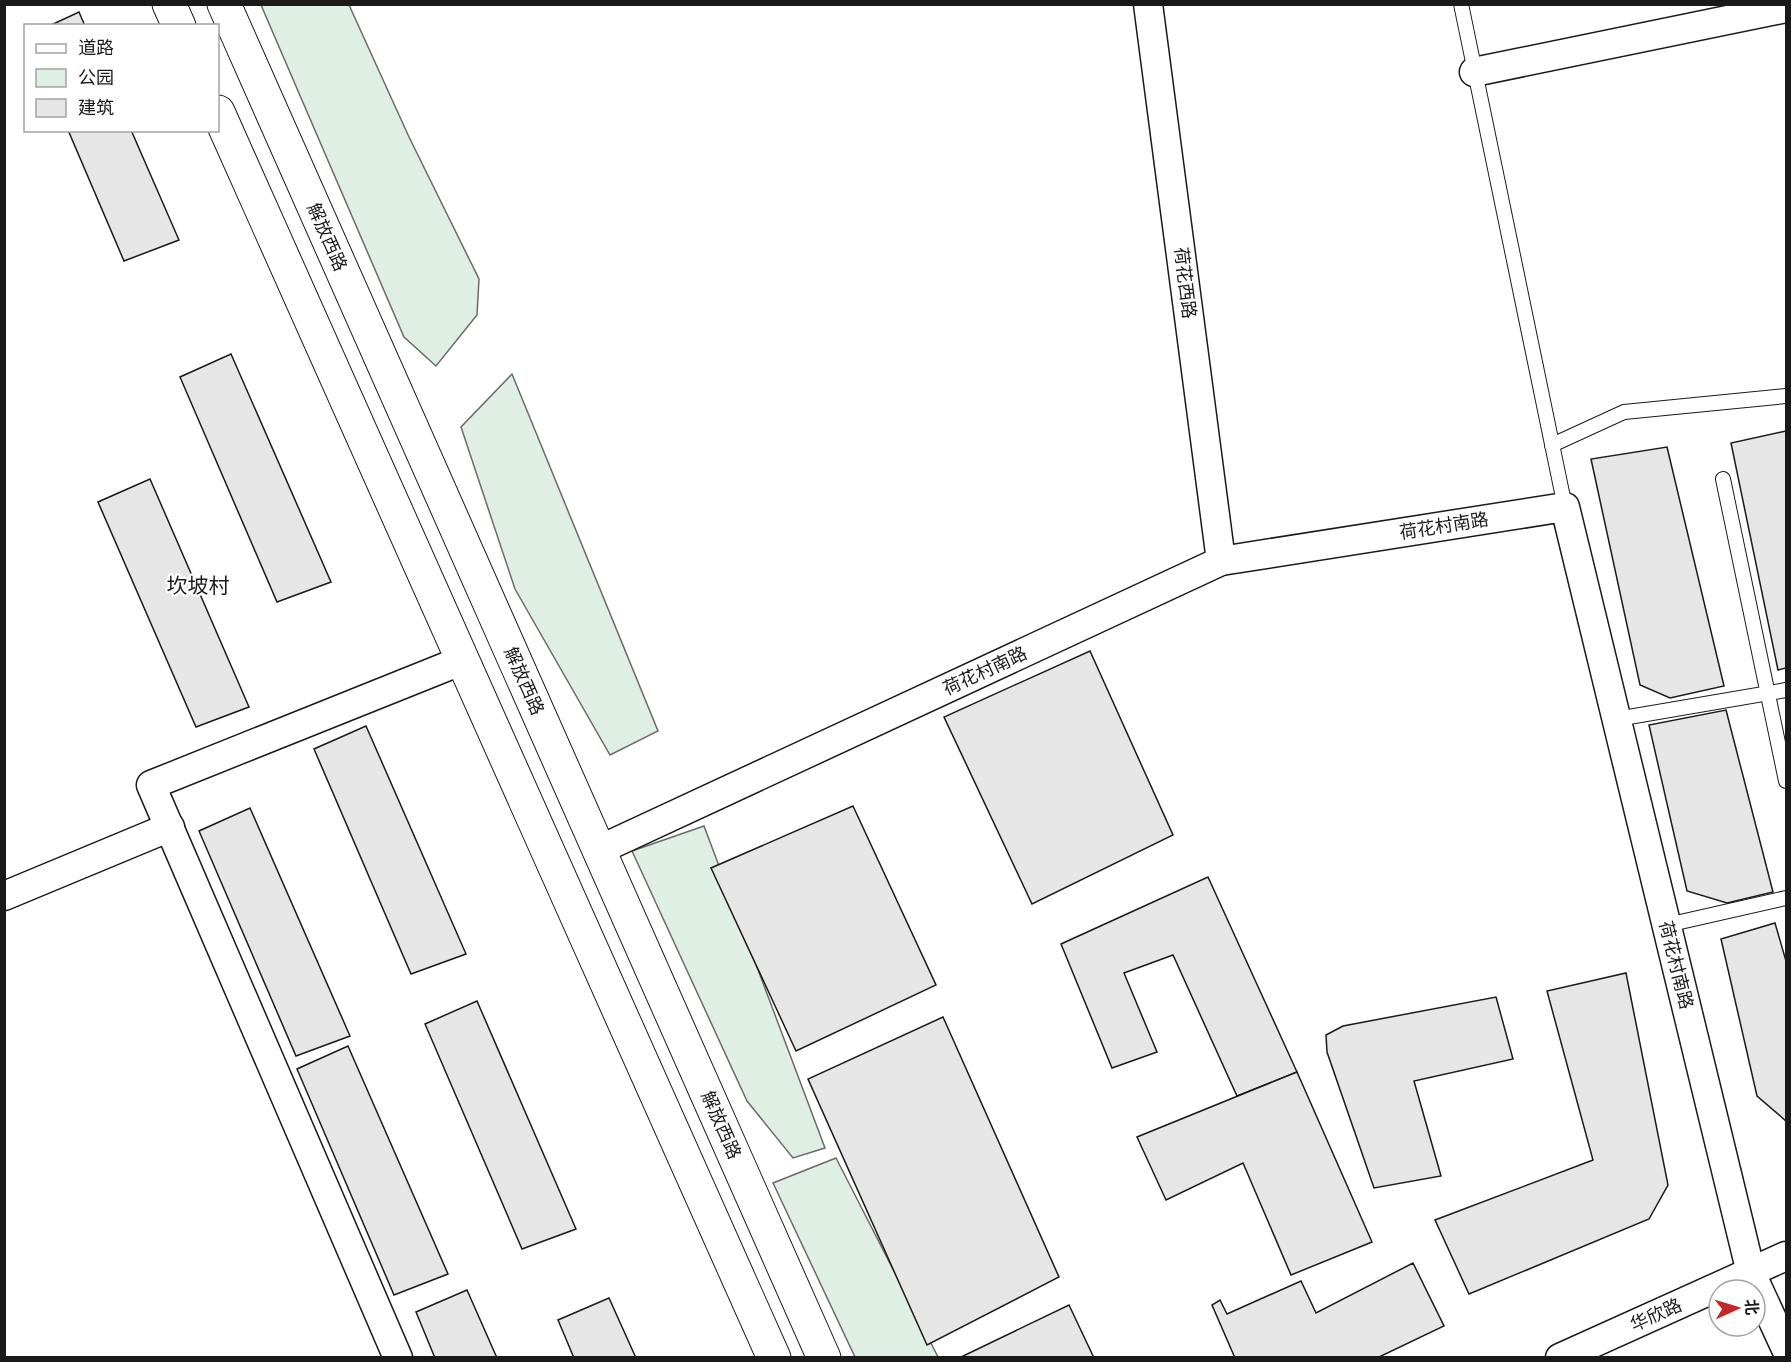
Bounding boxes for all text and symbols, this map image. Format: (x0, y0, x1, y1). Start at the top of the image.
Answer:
legend (24, 24, 219, 132)
text: 道路 (78, 37, 114, 59)
text: 公园 (78, 67, 114, 89)
text: 建筑 (78, 97, 114, 119)
street label: 解放西路 (302, 200, 352, 274)
street label: 荷花西路 (1170, 246, 1200, 320)
street label: 荷花村南路 (1398, 508, 1490, 544)
district label: 坎坡村 (167, 573, 230, 599)
street label: 荷花村南路 (940, 642, 1030, 700)
street label: 解放西路 (499, 644, 549, 718)
street label: 荷花村南路 (1654, 919, 1698, 1011)
street label: 解放西路 (696, 1088, 746, 1162)
north arrow (1707, 1278, 1767, 1338)
street label: 华欣路 (1627, 1294, 1685, 1336)
text: 北 (1741, 1298, 1762, 1316)

